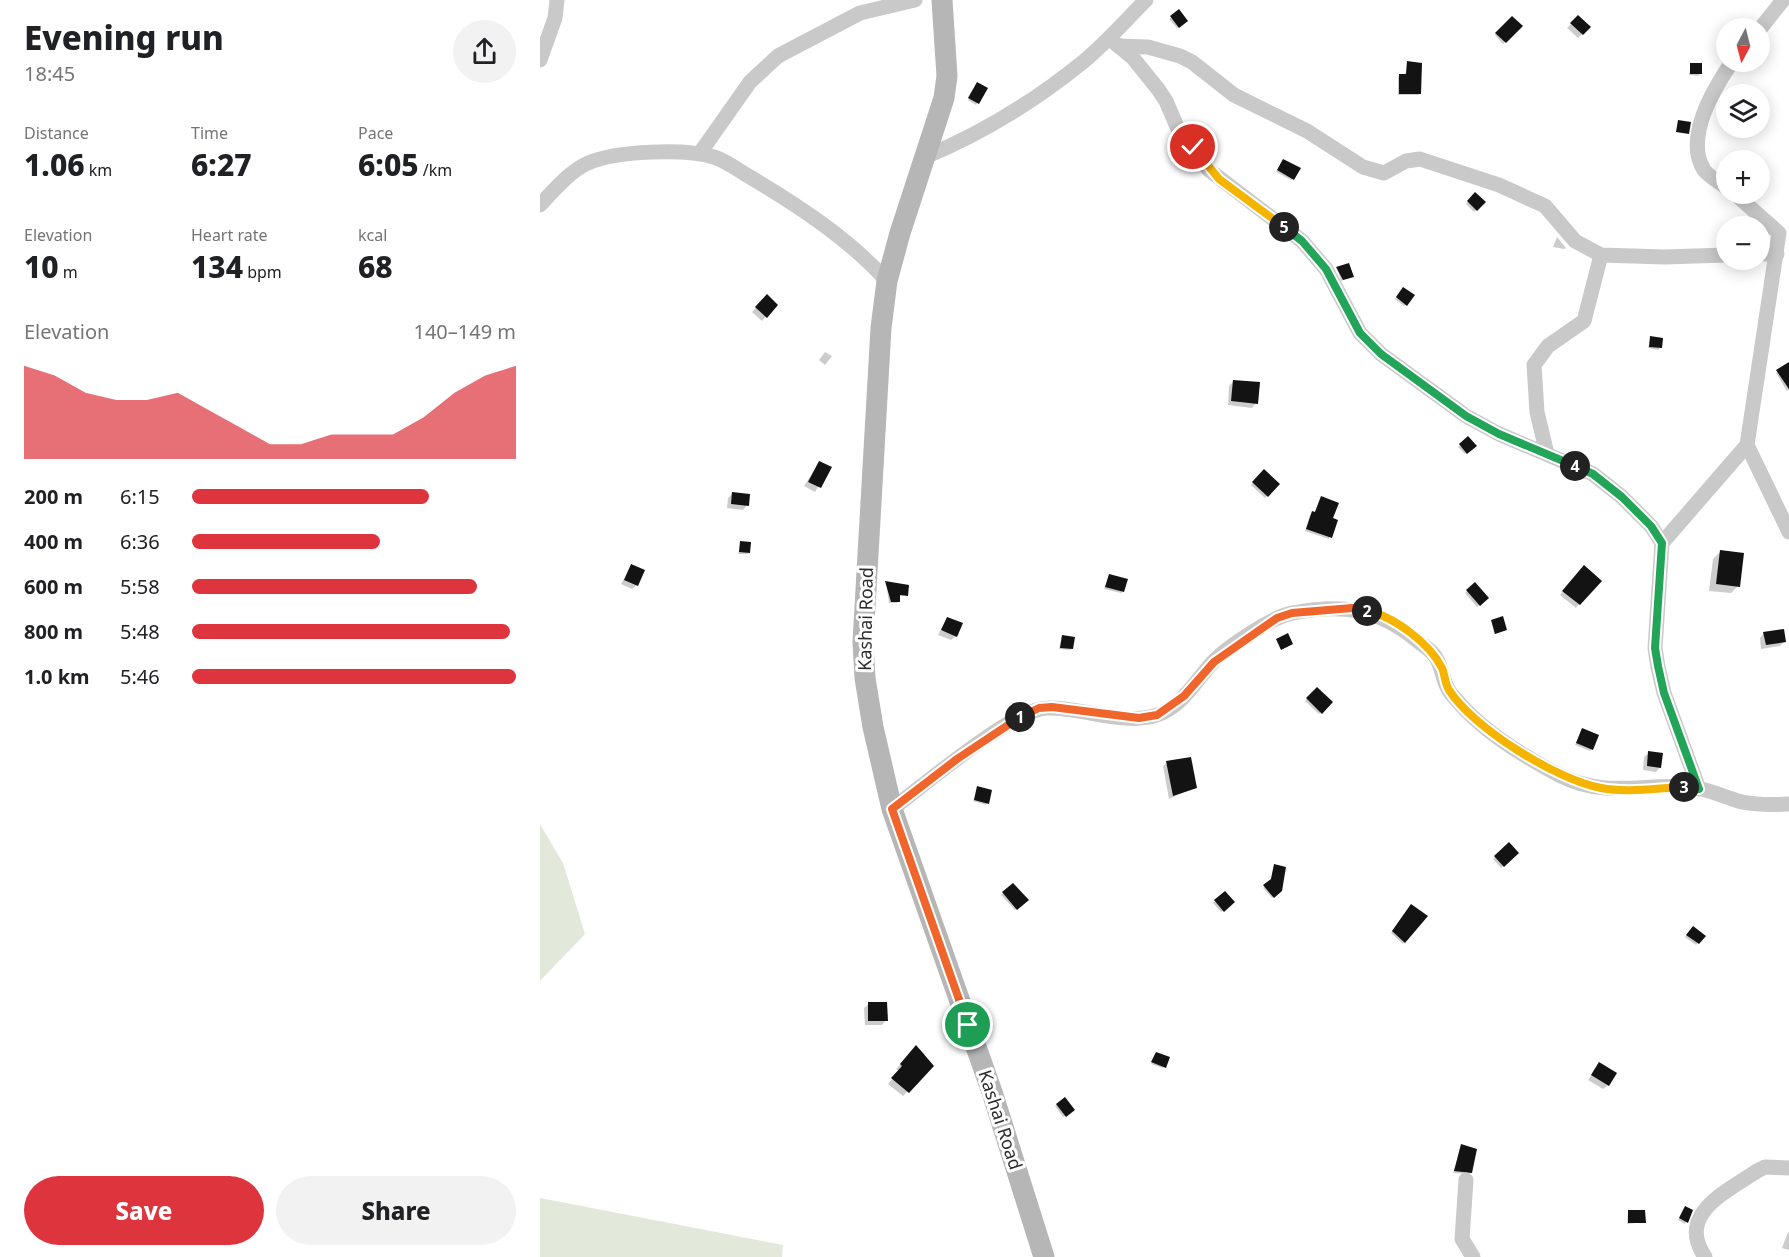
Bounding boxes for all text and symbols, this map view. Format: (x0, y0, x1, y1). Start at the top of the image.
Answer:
text: Evening run (24, 15, 224, 60)
north arrow (1716, 18, 1770, 72)
map controls (1716, 18, 1770, 270)
button: share (453, 20, 516, 83)
text: 18:45 (24, 60, 75, 87)
button: layers (1716, 84, 1770, 138)
pin (1167, 121, 1218, 172)
text: Distance (24, 122, 89, 144)
text: Time (191, 122, 228, 144)
text: Pace (358, 122, 393, 144)
icon: check (1176, 130, 1209, 163)
text: 1.06 (24, 144, 85, 185)
text: 6:27 (191, 144, 252, 185)
text: 6:05 (358, 144, 419, 185)
button: + (1716, 150, 1770, 204)
text: km (85, 159, 112, 181)
text: /km (419, 159, 452, 181)
pin: 5 (1269, 212, 1299, 242)
text: 5 (1279, 216, 1289, 238)
button: − (1716, 216, 1770, 270)
text: Elevation (24, 224, 92, 246)
text: Heart rate (191, 224, 267, 246)
text: kcal (358, 224, 387, 246)
text: 10 (24, 246, 59, 287)
text: 134 (191, 246, 243, 287)
text: 68 (358, 246, 393, 287)
text: m (59, 261, 78, 283)
text: bpm (243, 261, 282, 283)
text: Elevation (24, 318, 109, 345)
text: 140–149 m (413, 318, 516, 345)
pin: 4 (1560, 451, 1590, 481)
text: 4 (1570, 455, 1580, 477)
text: 200 m (24, 483, 83, 510)
text: 6:15 (120, 483, 160, 510)
text: 400 m (24, 528, 83, 555)
text: 6:36 (120, 528, 160, 555)
street label: Kashai Road (852, 567, 878, 671)
text: 600 m (24, 573, 83, 600)
text: 5:58 (120, 573, 160, 600)
pin: 2 (1352, 596, 1382, 626)
text: 2 (1362, 600, 1372, 622)
text: 800 m (24, 618, 83, 645)
text: 5:48 (120, 618, 160, 645)
text: 1.0 km (24, 663, 90, 690)
text: 5:46 (120, 663, 160, 690)
pin: 1 (1005, 702, 1035, 732)
text: 1 (1015, 706, 1025, 728)
pin: 3 (1669, 772, 1699, 802)
text: 3 (1679, 776, 1689, 798)
pin (942, 999, 993, 1050)
icon: arrive (951, 1008, 984, 1041)
street label: Kashai Road (974, 1067, 1028, 1173)
button: Save (24, 1176, 264, 1245)
button: Share (276, 1176, 516, 1245)

